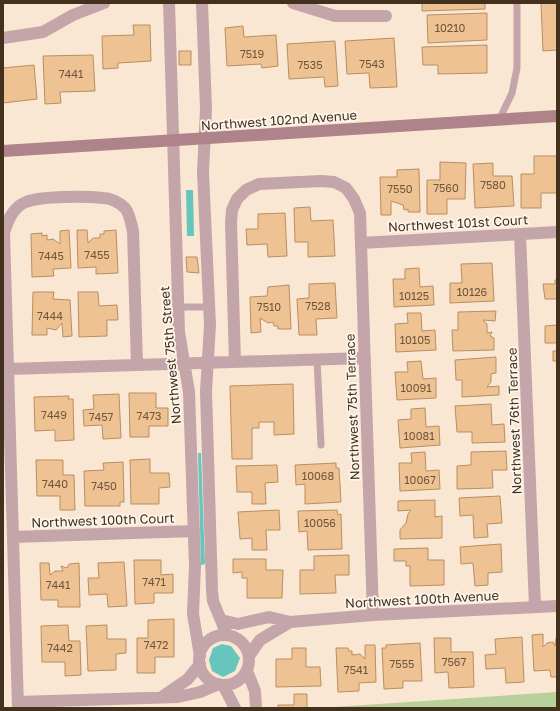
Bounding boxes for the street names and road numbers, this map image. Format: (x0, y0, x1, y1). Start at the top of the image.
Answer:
street label: Northwest 102nd Avenue (200, 107, 358, 133)
street label: Northwest 101st Court (387, 211, 529, 235)
street label: Northwest 75th Street (156, 285, 184, 425)
street label: Northwest 75th Terrace (341, 333, 363, 481)
street label: Northwest 76th Terrace (503, 347, 525, 495)
street label: Northwest 100th Court (31, 510, 175, 530)
street label: Northwest 100th Avenue (345, 587, 499, 611)

